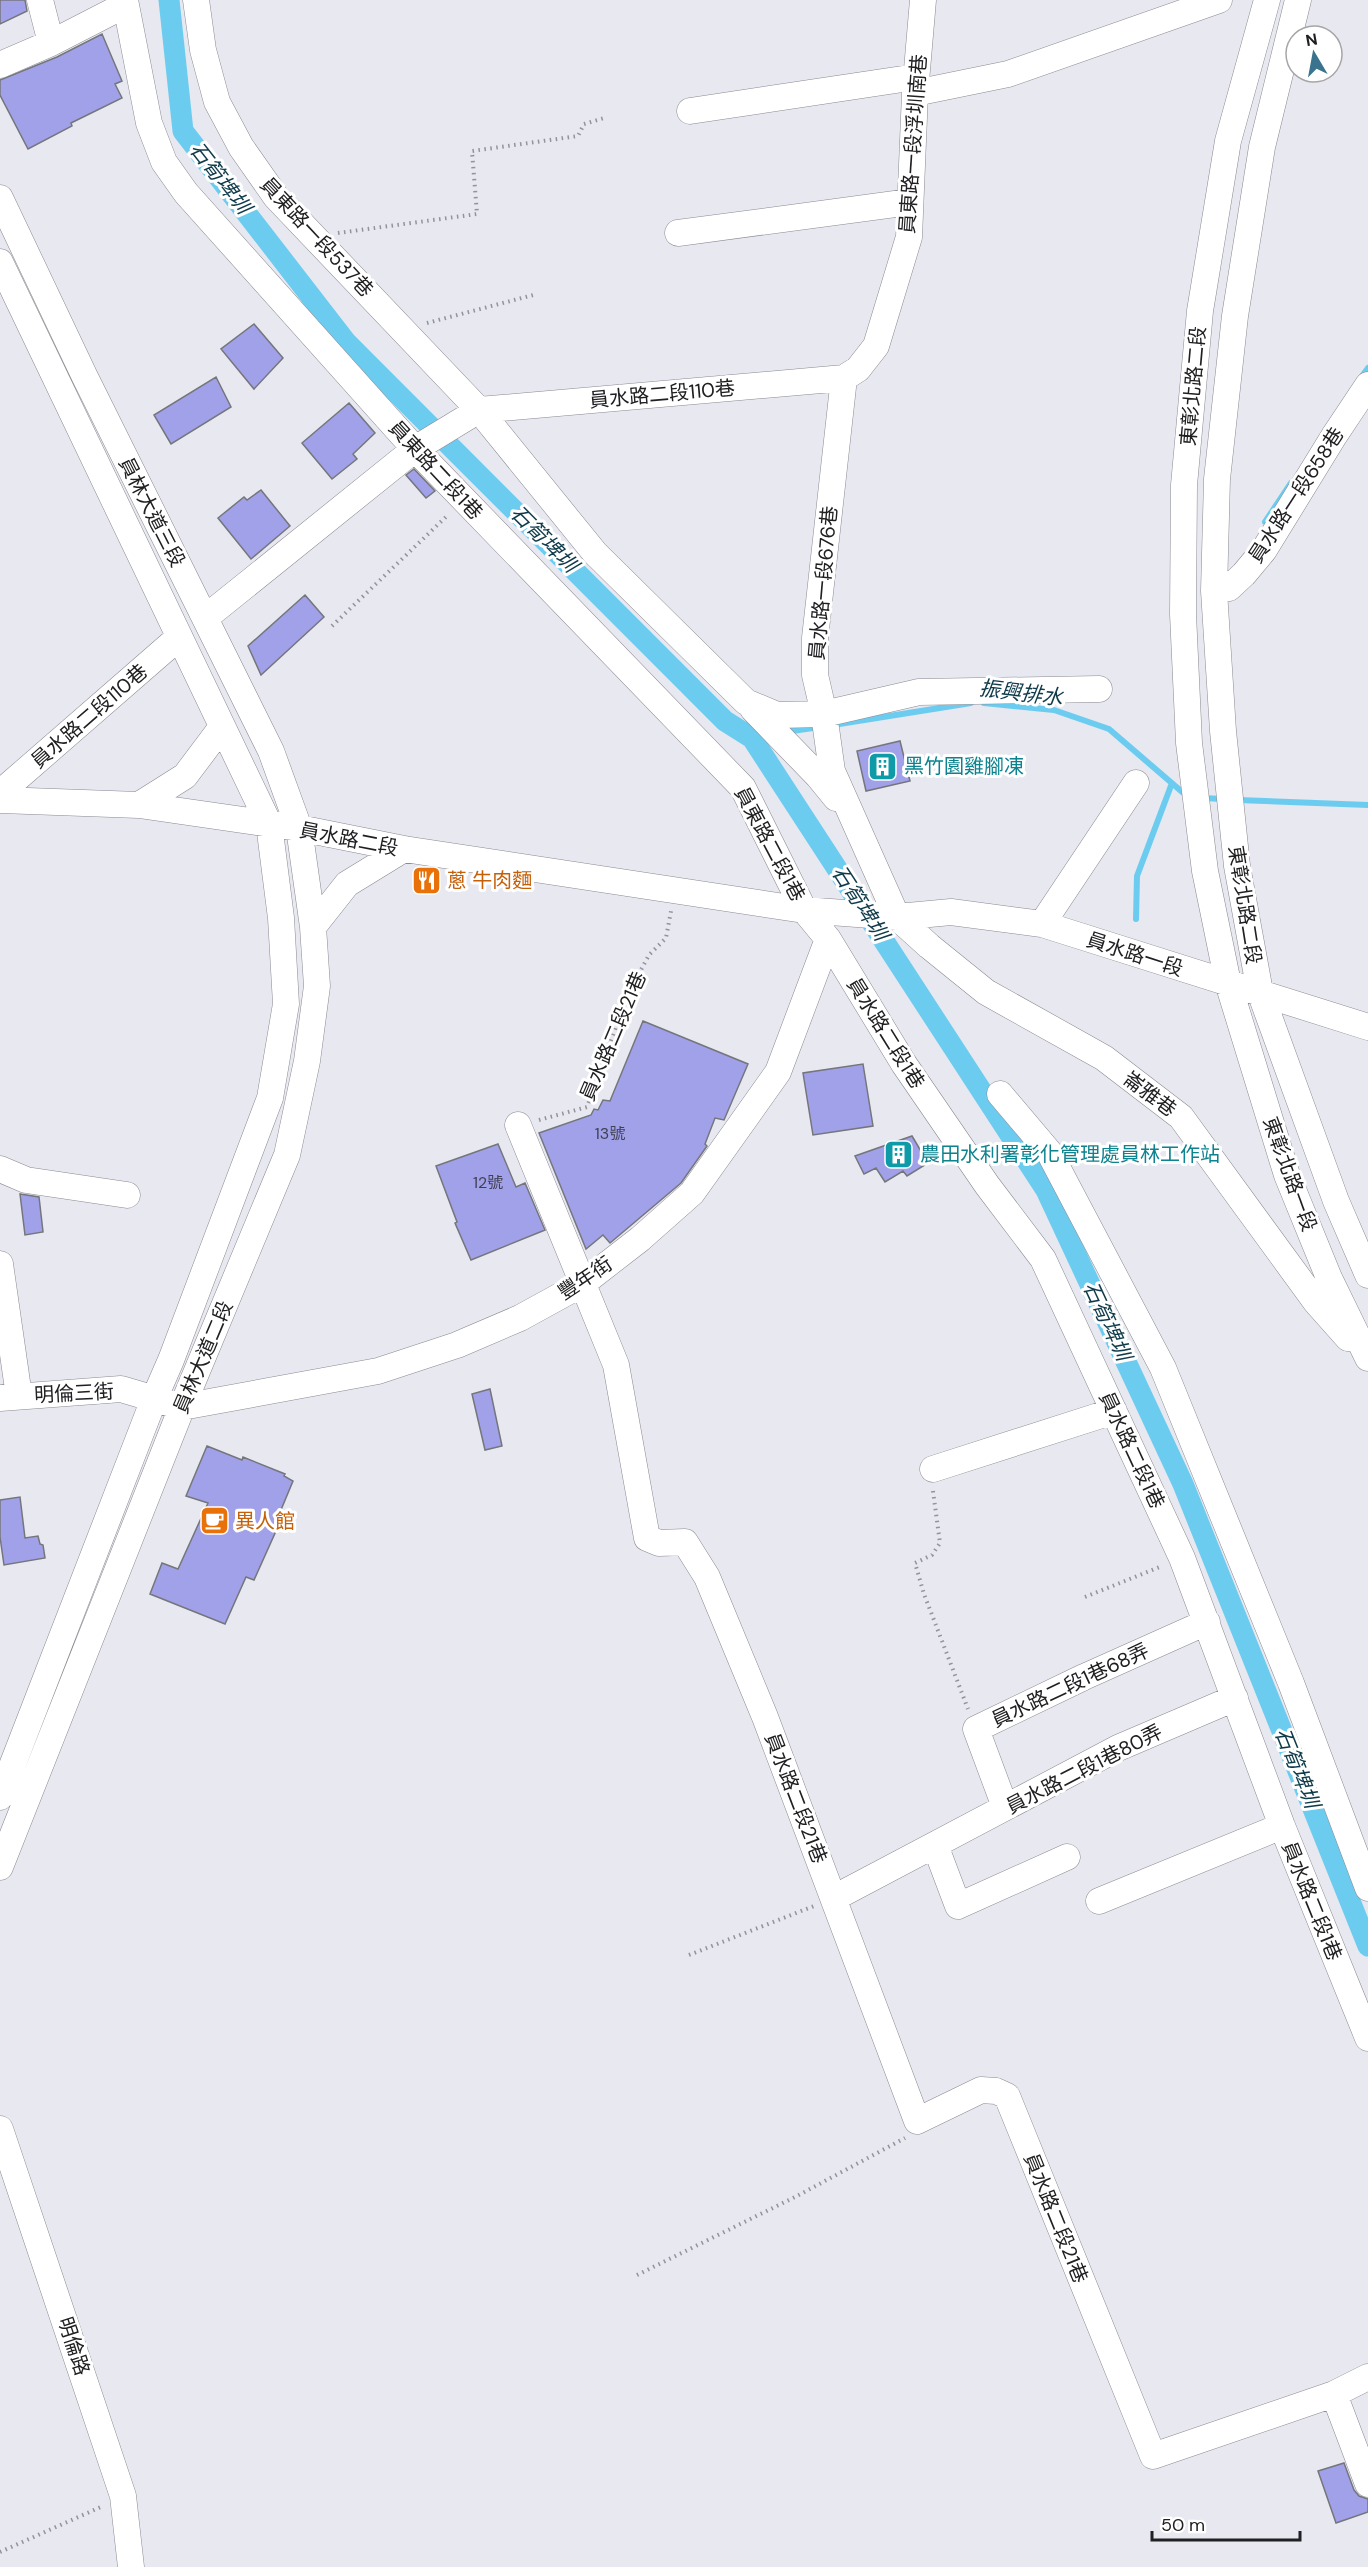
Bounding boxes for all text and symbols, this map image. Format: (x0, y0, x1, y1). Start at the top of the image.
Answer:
north arrow (1284, 24, 1344, 84)
text: N (1304, 28, 1319, 51)
street label: 員東路一段浮圳南巷 (894, 53, 932, 235)
water label: 石筍埤圳 (183, 136, 259, 222)
street label: 員東路一段537巷 (255, 172, 379, 302)
street label: 東彰北路二段 (1175, 325, 1211, 447)
street label: 員水路二段110巷 (588, 375, 736, 413)
street label: 員東路二段1巷 (383, 415, 489, 525)
street label: 員水路一段658巷 (1242, 422, 1350, 568)
street label: 員林大道三段 (113, 453, 191, 571)
water label: 石筍埤圳 (504, 499, 586, 581)
street label: 員水路一段676巷 (803, 505, 843, 661)
street label: 員水路二段110巷 (25, 658, 153, 774)
water label: 振興排水 (978, 674, 1065, 712)
building icon: 黑竹園雞腳凍 (867, 750, 899, 782)
place label: 黑竹園雞腳凍 (904, 753, 1024, 779)
street label: 員東路二段1巷 (729, 782, 811, 906)
street label: 員水路二段 (297, 817, 401, 861)
street label: 東彰北路二段 (1223, 844, 1267, 966)
water label: 石筍埤圳 (825, 860, 896, 948)
restaurant icon: 蔥 牛肉麵 (410, 864, 442, 896)
place label: 蔥 牛肉麵 (447, 867, 532, 893)
street label: 員水路一段 (1083, 926, 1187, 982)
street label: 員水路二段21巷 (574, 968, 652, 1104)
street label: 員水路二段1巷 (842, 973, 930, 1093)
street label: 崙雅巷 (1118, 1066, 1182, 1122)
street label: 東彰北路一段 (1257, 1113, 1323, 1235)
house number: 13號 (595, 1123, 625, 1144)
building icon: 農田水利署彰化管理處員林工作站 (883, 1138, 915, 1170)
place label: 農田水利署彰化管理處員林工作站 (920, 1141, 1220, 1167)
house number: 12號 (473, 1172, 503, 1193)
street label: 豐年街 (553, 1250, 617, 1306)
water label: 石筍埤圳 (1077, 1277, 1139, 1368)
street label: 員林大道二段 (168, 1297, 238, 1417)
street label: 明倫三街 (33, 1378, 115, 1408)
street label: 員水路二段1巷 (1094, 1387, 1170, 1513)
cafe icon: 異人館 (198, 1505, 230, 1537)
place label: 異人館 (235, 1508, 295, 1534)
street label: 員水路二段1巷68弄 (987, 1637, 1153, 1733)
street label: 員水路二段1巷80弄 (1001, 1718, 1167, 1820)
water label: 石筍埤圳 (1268, 1724, 1327, 1815)
street label: 員水路二段21巷 (759, 1729, 833, 1867)
street label: 員水路二段1巷 (1276, 1838, 1348, 1964)
street label: 員水路二段21巷 (1018, 2149, 1094, 2287)
street label: 明倫路 (52, 2313, 96, 2379)
scale bar (1152, 2504, 1300, 2542)
text: 50 m (1161, 2513, 1205, 2537)

